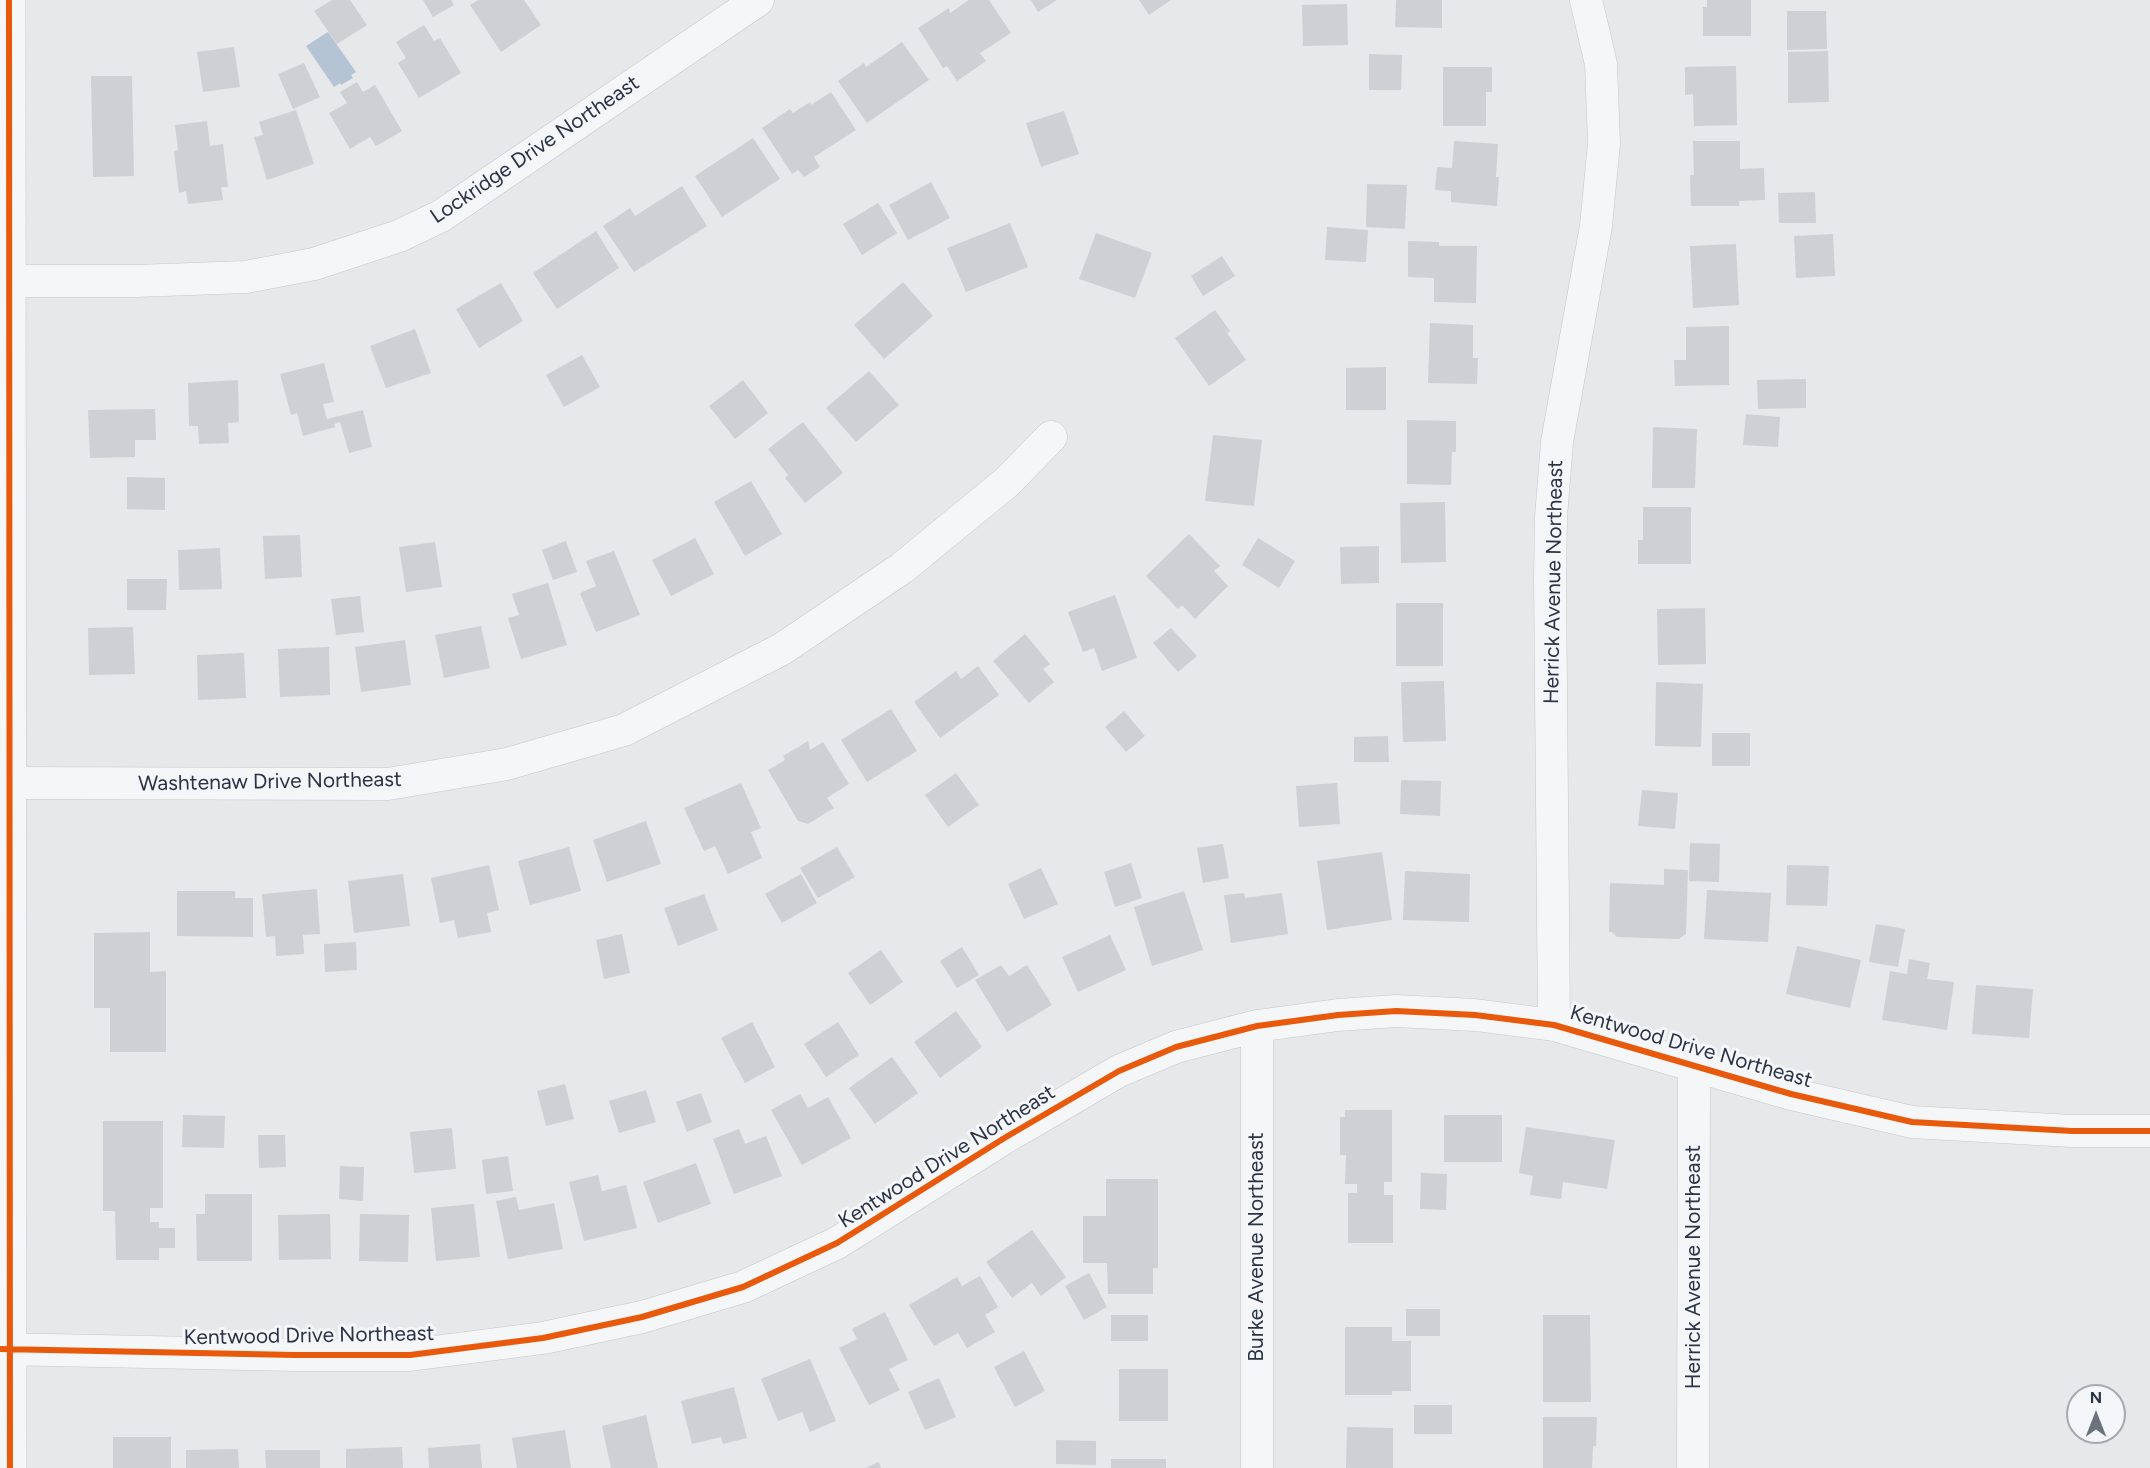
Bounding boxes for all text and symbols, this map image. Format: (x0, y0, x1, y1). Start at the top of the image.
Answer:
street label: Lockridge Drive Northeast (426, 71, 644, 229)
street label: Herrick Avenue Northeast (1539, 460, 1569, 704)
street label: Washtenaw Drive Northeast (138, 767, 402, 797)
street label: Kentwood Drive Northeast (1567, 1000, 1815, 1094)
street label: Kentwood Drive Northeast (834, 1080, 1060, 1234)
street label: Burke Avenue Northeast (1244, 1132, 1270, 1362)
street label: Herrick Avenue Northeast (1681, 1145, 1707, 1389)
street label: Kentwood Drive Northeast (183, 1321, 435, 1351)
north arrow (2066, 1384, 2126, 1444)
text: N (2090, 1388, 2102, 1407)

